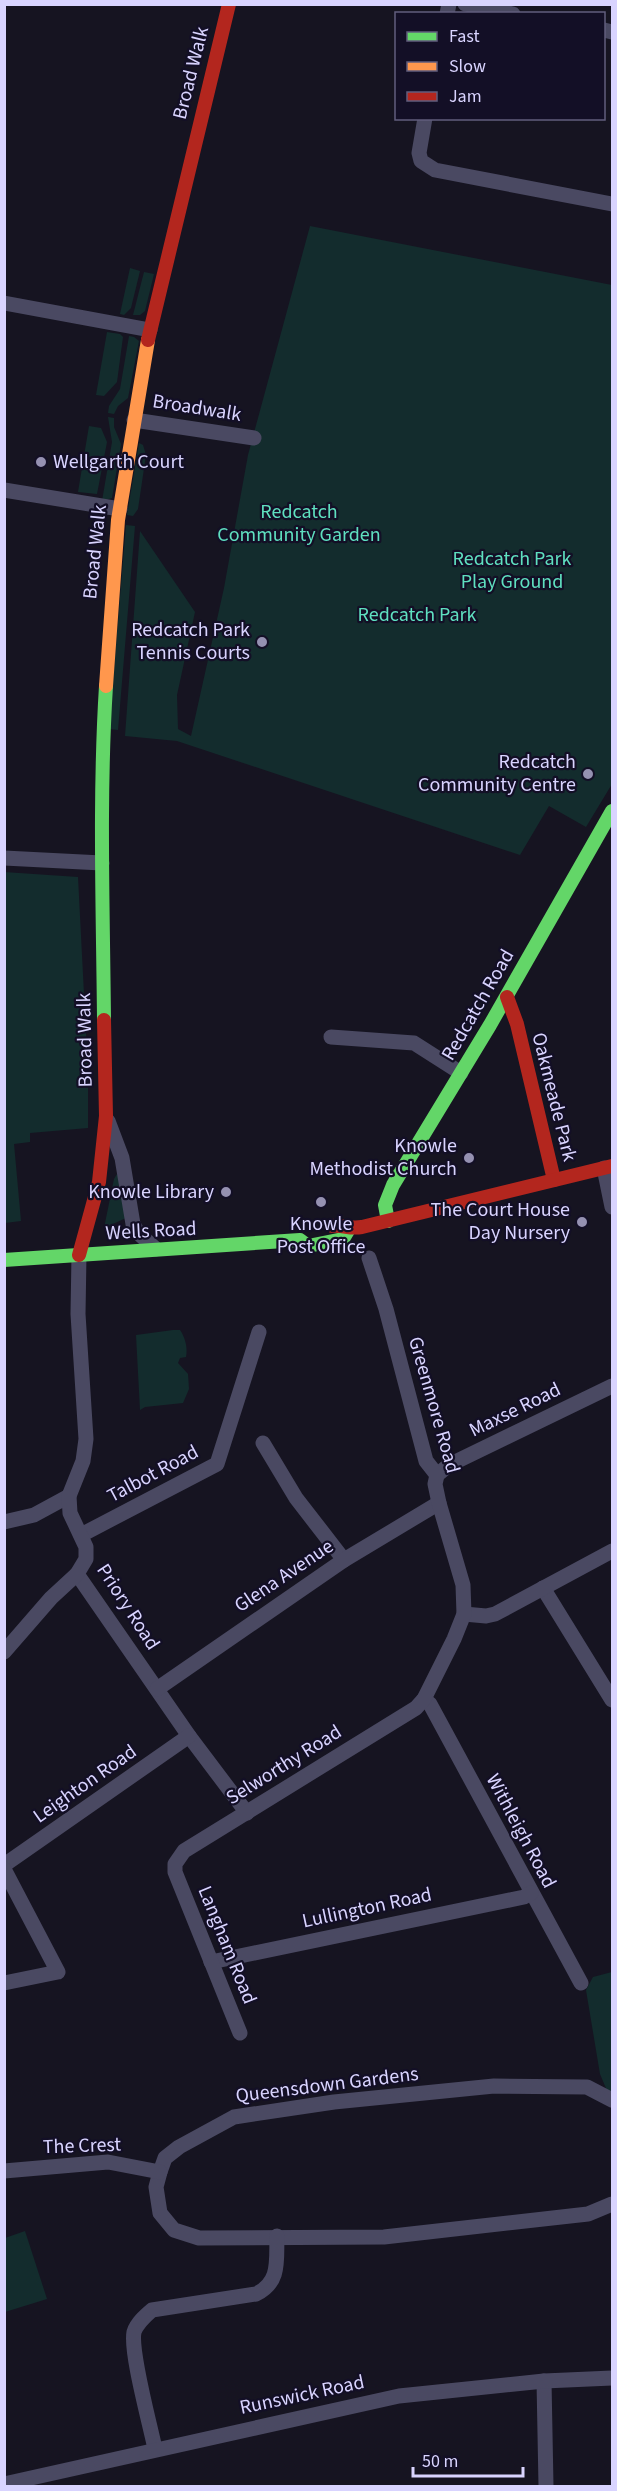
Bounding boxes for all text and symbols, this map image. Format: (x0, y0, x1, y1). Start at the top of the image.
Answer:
legend (395, 12, 605, 120)
street label: Broad Walk (166, 24, 216, 122)
text: Fast (449, 24, 480, 49)
text: Slow (449, 54, 486, 79)
text: Jam (449, 84, 482, 109)
street label: Broadwalk (151, 387, 243, 429)
place label: Wellgarth Court (53, 448, 184, 476)
marker: Wellgarth Court (34, 455, 48, 469)
park label: Redcatch Community Garden (217, 498, 381, 549)
street label: Broad Walk (76, 503, 114, 601)
park label: Redcatch Park Play Ground (453, 545, 571, 596)
park label: Redcatch Park (358, 601, 476, 629)
place label: Redcatch Park Tennis Courts (131, 616, 250, 667)
marker: Redcatch Park Tennis Courts (255, 635, 269, 649)
place label: Redcatch Community Centre (418, 748, 576, 799)
marker: Redcatch Community Centre (581, 767, 595, 781)
street label: Redcatch Road (435, 944, 521, 1066)
street label: Broad Walk (70, 992, 100, 1088)
street label: Oakmeade Park (524, 1030, 584, 1165)
place label: Knowle Methodist Church (310, 1132, 457, 1183)
marker: Knowle Methodist Church (462, 1151, 476, 1165)
place label: Knowle Library (88, 1178, 215, 1206)
marker: Knowle Library (219, 1185, 233, 1199)
marker: Knowle Post Office (314, 1195, 328, 1209)
place label: The Court House Day Nursery (431, 1196, 571, 1247)
place label: Knowle Post Office (277, 1210, 365, 1261)
street label: Wells Road (105, 1215, 197, 1247)
marker: The Court House Day Nursery (575, 1215, 589, 1229)
street label: Greenmore Road (401, 1333, 467, 1477)
street label: Maxse Road (464, 1376, 566, 1444)
street label: Talbot Road (102, 1438, 204, 1510)
street label: Glena Avenue (229, 1532, 339, 1619)
street label: Priory Road (90, 1558, 166, 1656)
street label: Selworthy Road (221, 1718, 347, 1812)
street label: Leighton Road (28, 1738, 142, 1830)
street label: Withleigh Road (479, 1769, 563, 1893)
street label: Lullington Road (300, 1881, 434, 1935)
street label: Langham Road (191, 1882, 263, 2008)
street label: Queensdown Gardens (234, 2060, 420, 2110)
street label: The Crest (42, 2131, 122, 2161)
street label: Runswick Road (237, 2368, 367, 2422)
scale bar (413, 2440, 522, 2478)
text: 50 m (422, 2449, 458, 2474)

